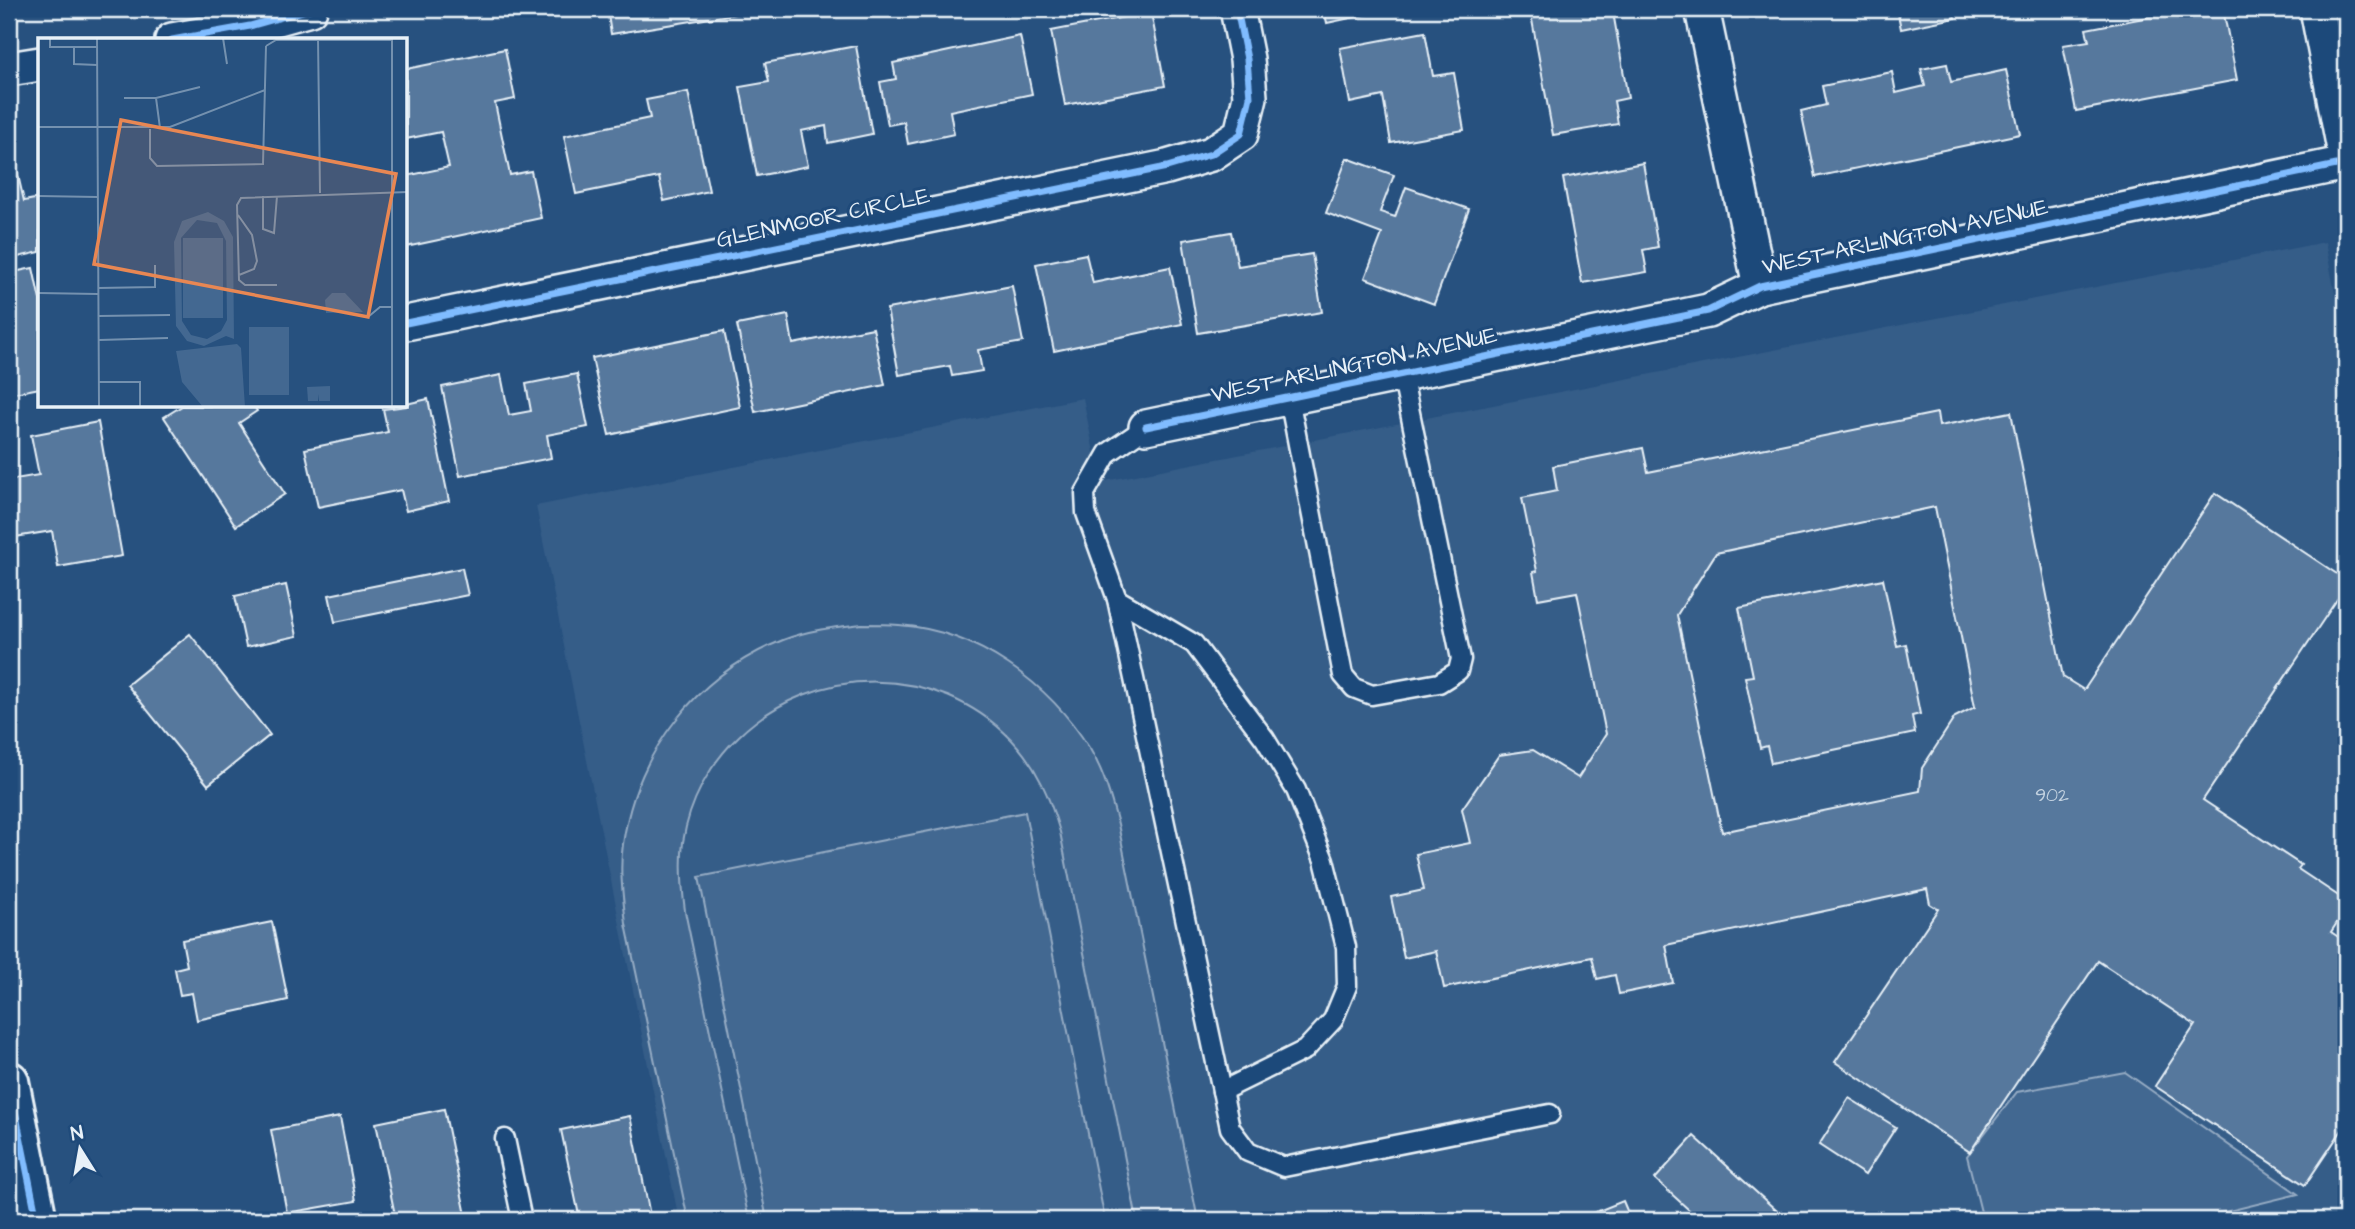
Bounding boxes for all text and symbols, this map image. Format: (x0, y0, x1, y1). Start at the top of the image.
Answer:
inset map (38, 38, 408, 408)
street label: GLENMOOR CIRCLE (713, 180, 933, 256)
street label: WEST ARLINGTON AVENUE (1759, 191, 2051, 283)
street label: WEST ARLINGTON AVENUE (1208, 319, 1500, 411)
house number: 902 (2035, 782, 2069, 809)
north arrow (46, 1114, 116, 1184)
text: N (69, 1119, 86, 1148)

